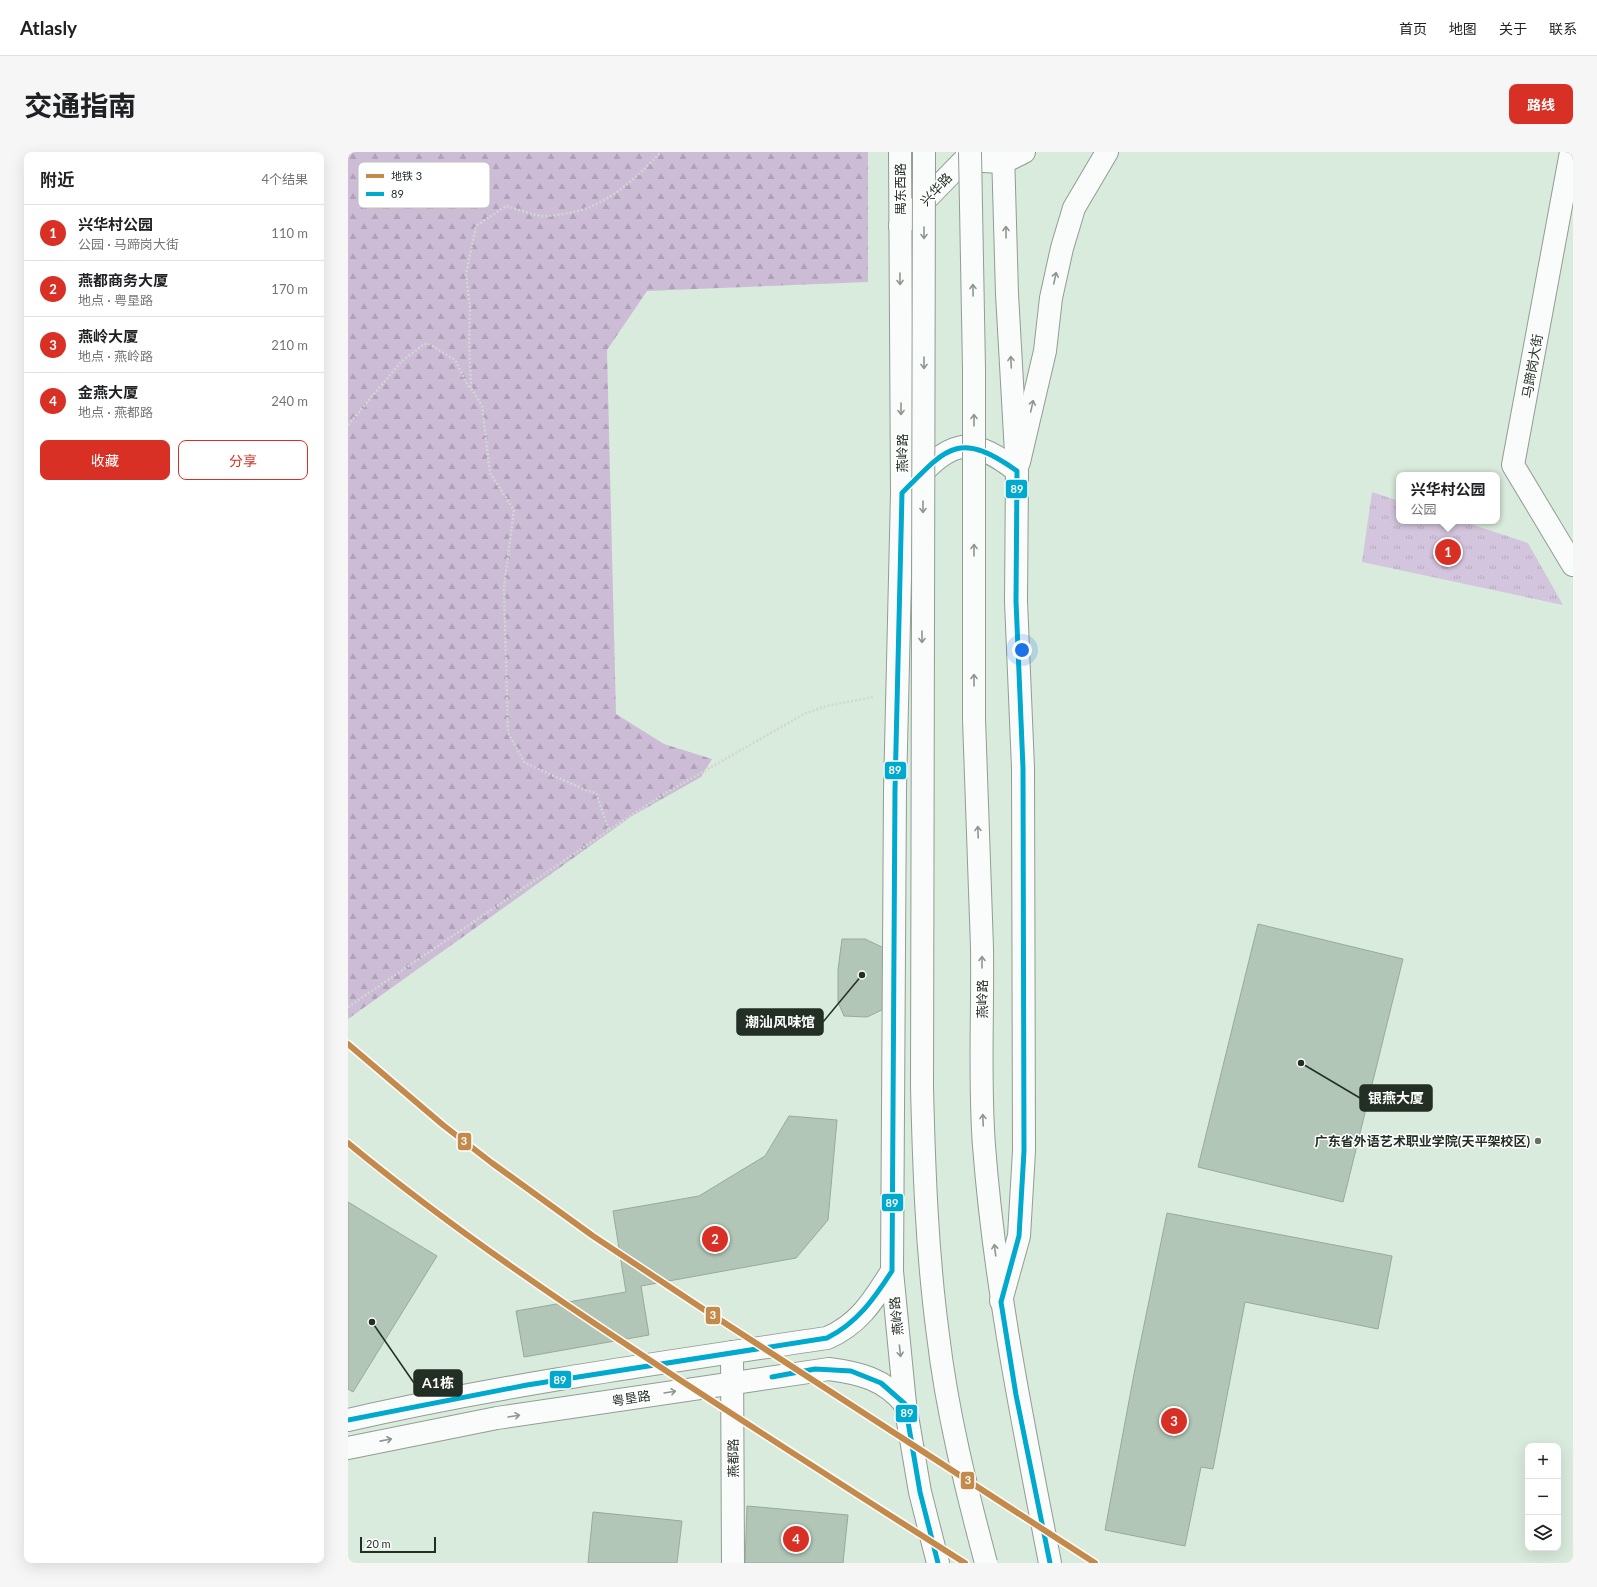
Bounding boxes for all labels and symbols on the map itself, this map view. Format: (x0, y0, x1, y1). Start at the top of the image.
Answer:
legend (358, 162, 490, 208)
street label: 禺东西路 (892, 163, 908, 215)
text: 地铁 3 (391, 169, 422, 182)
street label: 兴华路 (917, 169, 955, 209)
text: 89 (391, 187, 404, 200)
one-way arrow (920, 226, 928, 239)
one-way arrow (1002, 226, 1010, 239)
one-way arrow (896, 272, 904, 285)
one-way arrow (1052, 272, 1060, 285)
one-way arrow (969, 284, 977, 297)
street label: 马蹄岗大街 (1518, 333, 1546, 399)
one-way arrow (920, 356, 928, 369)
one-way arrow (1007, 356, 1014, 369)
one-way arrow (1029, 400, 1037, 413)
one-way arrow (897, 402, 905, 415)
one-way arrow (970, 414, 978, 427)
street label: 燕岭路 (894, 433, 910, 473)
line badge: 89 (1005, 479, 1028, 499)
text: 89 (1011, 482, 1023, 495)
one-way arrow (919, 500, 927, 513)
pin: 1 (1435, 537, 1461, 567)
one-way arrow (970, 544, 978, 557)
one-way arrow (918, 630, 926, 643)
your location (1012, 640, 1032, 660)
one-way arrow (970, 674, 978, 687)
line badge: 89 (884, 761, 907, 780)
text: 89 (889, 763, 901, 776)
one-way arrow (974, 826, 982, 839)
one-way arrow (978, 956, 986, 969)
street label: 燕岭路 (974, 979, 990, 1019)
callout: 潮汕风味馆 (737, 1009, 823, 1035)
text: 潮汕风味馆 (745, 1013, 815, 1030)
callout: 银燕大厦 (1360, 1085, 1432, 1111)
text: 银燕大厦 (1368, 1089, 1424, 1106)
one-way arrow (979, 1114, 987, 1127)
line badge: 3 (457, 1132, 472, 1151)
place label: 广东省外语艺术职业学院(天平架校区) (1315, 1133, 1530, 1149)
text: 3 (461, 1134, 467, 1147)
marker: 广东省外语艺术职业学院(天平架校区) (1533, 1136, 1543, 1146)
line badge: 89 (881, 1193, 904, 1212)
text: 89 (886, 1196, 898, 1209)
pin: 2 (702, 1224, 728, 1254)
one-way arrow (991, 1243, 999, 1256)
street label: 燕岭路 (886, 1296, 906, 1336)
line badge: 3 (705, 1306, 721, 1325)
text: 3 (710, 1308, 716, 1321)
one-way arrow (896, 1344, 904, 1357)
callout: A1栋 (414, 1370, 462, 1396)
line badge: 89 (549, 1370, 572, 1389)
text: 89 (554, 1373, 566, 1386)
text: A1栋 (421, 1374, 454, 1391)
street label: 粤垦路 (610, 1387, 652, 1409)
one-way arrow (663, 1387, 676, 1395)
line badge: 89 (895, 1404, 918, 1423)
text: 89 (901, 1406, 913, 1419)
pin: 3 (1161, 1406, 1187, 1436)
one-way arrow (507, 1411, 520, 1419)
one-way arrow (379, 1436, 392, 1444)
street label: 燕都路 (725, 1438, 741, 1478)
line badge: 3 (960, 1471, 975, 1490)
text: 3 (965, 1473, 971, 1486)
pin: 4 (783, 1524, 809, 1554)
scale bar (360, 1535, 436, 1554)

